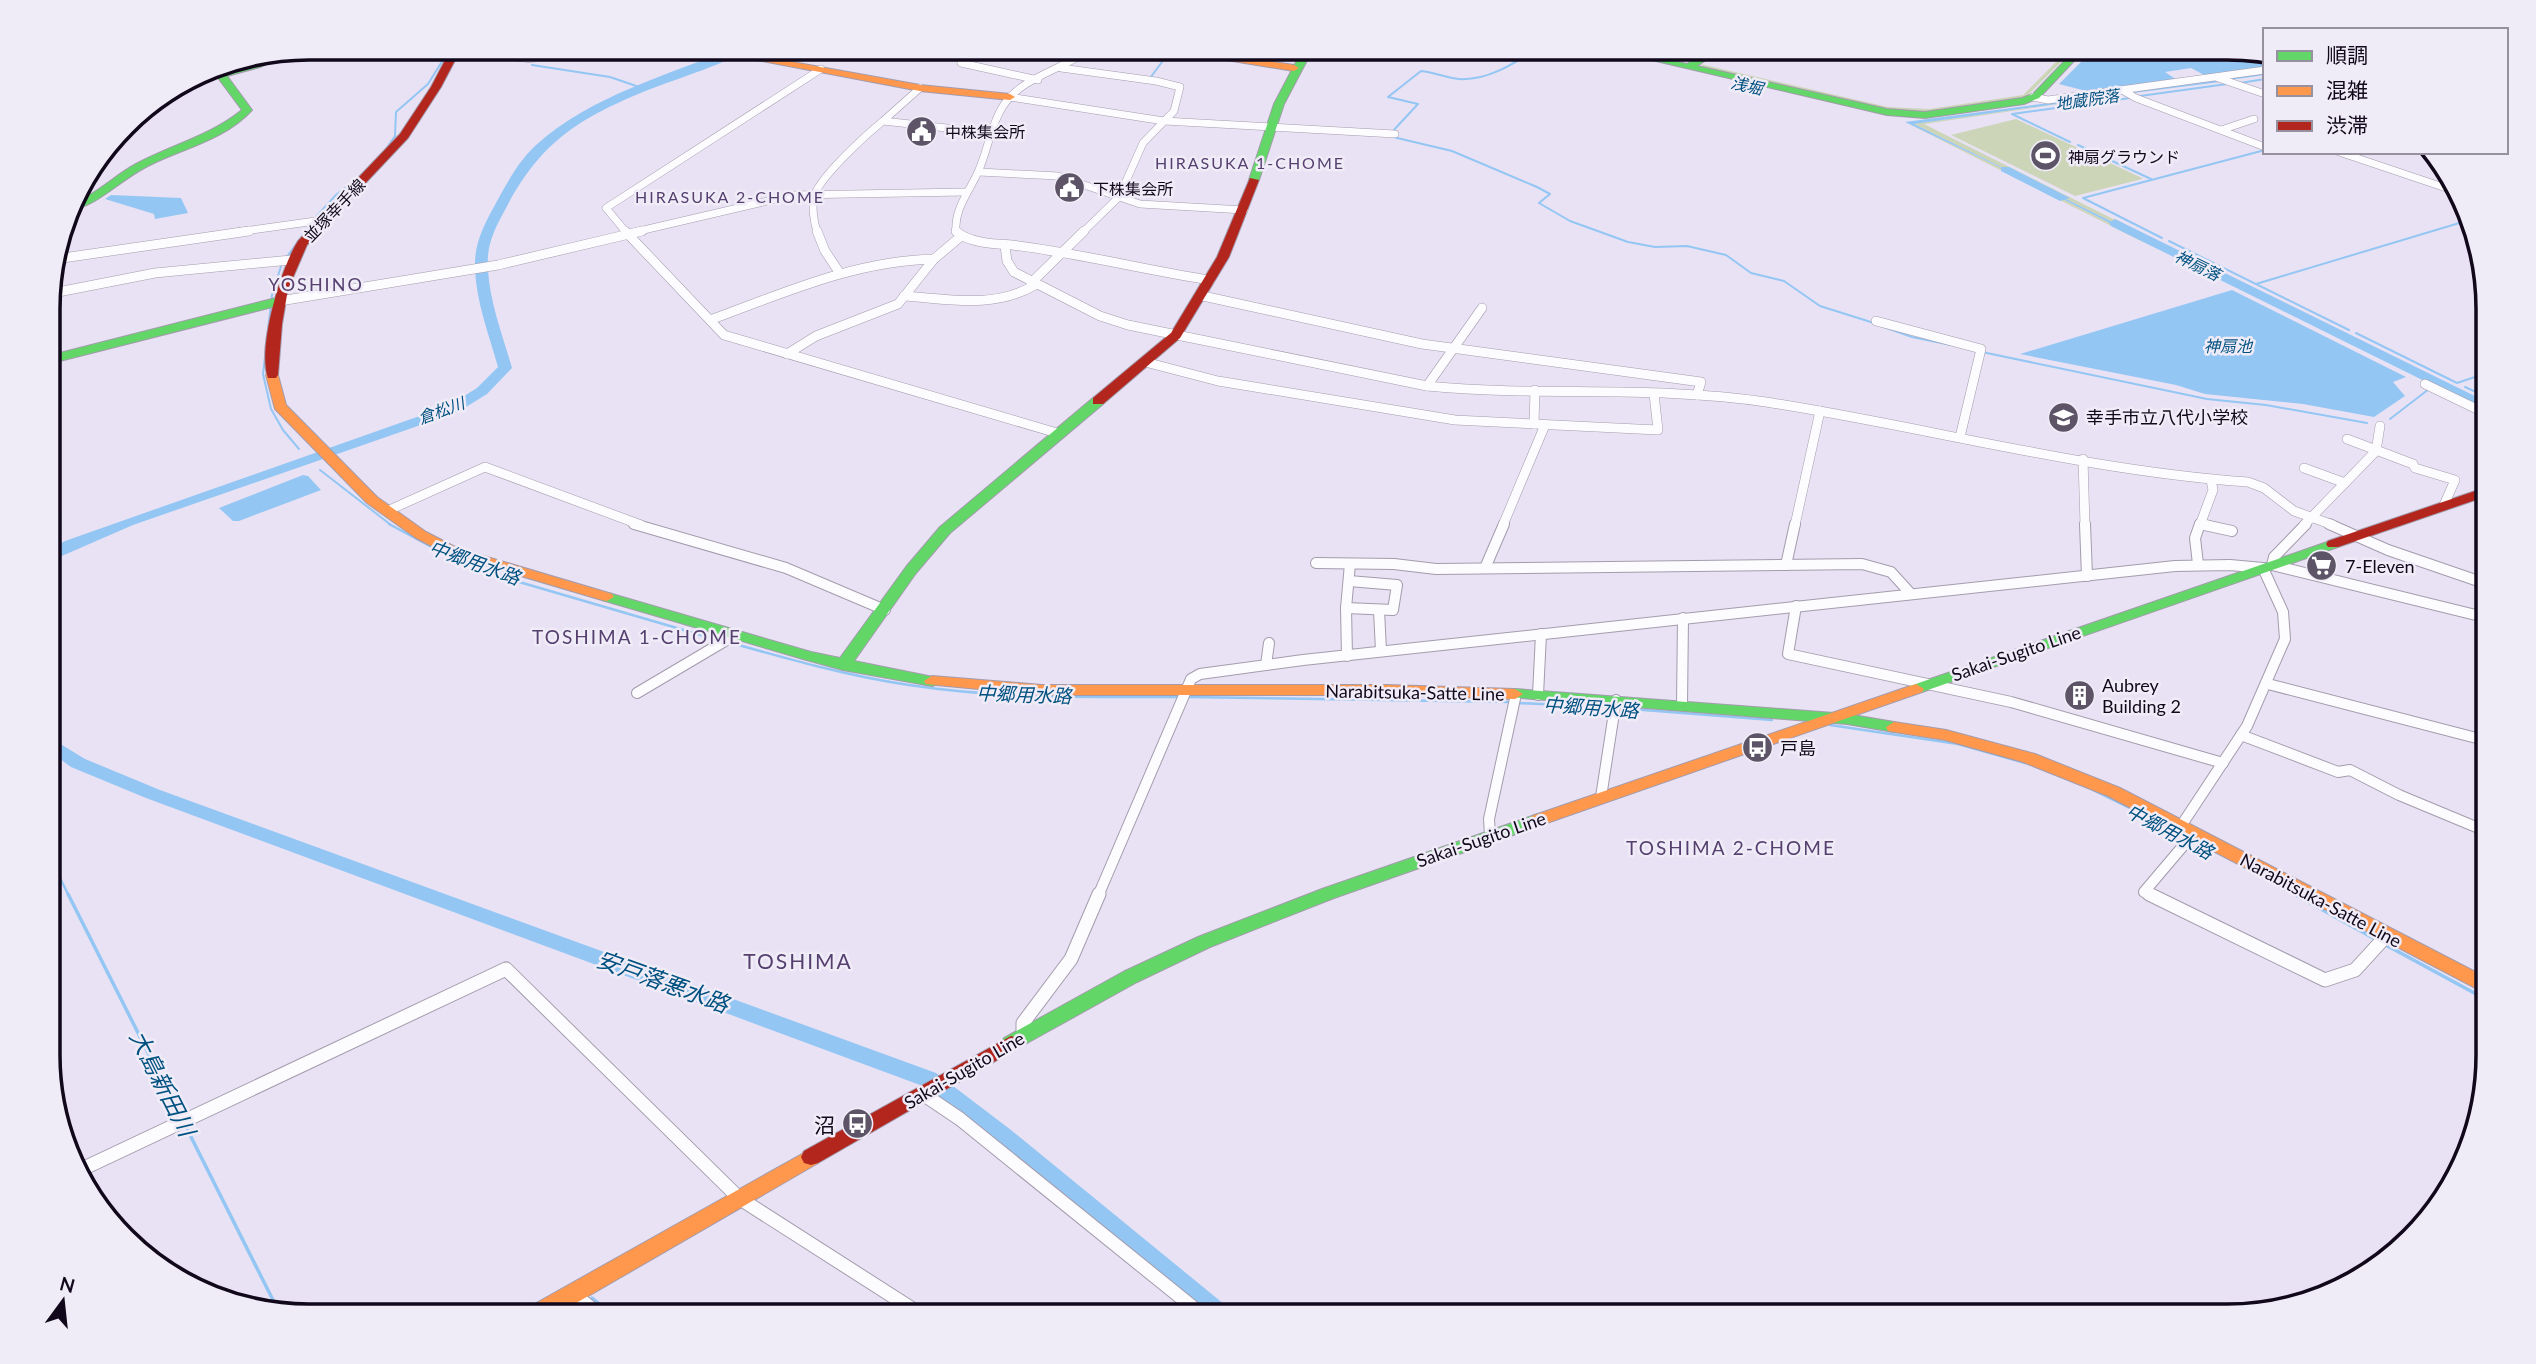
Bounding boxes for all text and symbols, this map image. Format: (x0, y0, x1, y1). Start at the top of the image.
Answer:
legend (2263, 28, 2508, 154)
text: 順調 (2326, 42, 2368, 67)
water label: 浅堀 (1729, 72, 1768, 99)
text: 混雑 (2326, 77, 2368, 102)
water label: 地蔵院落 (2054, 85, 2123, 113)
text: 渋滞 (2326, 112, 2368, 137)
public building icon: 中株集会所 (905, 114, 939, 148)
place label: 中株集会所 (945, 122, 1025, 141)
sports icon: 神扇グラウンド (2028, 139, 2062, 173)
place label: 神扇グラウンド (2068, 147, 2180, 166)
district label: HIRASUKA 1-CHOME (1155, 153, 1345, 172)
public building icon: 下株集会所 (1053, 171, 1087, 205)
street label: 並塚幸手線 (299, 175, 369, 245)
place label: 下株集会所 (1093, 179, 1173, 198)
district label: HIRASUKA 2-CHOME (635, 187, 825, 206)
water label: 神扇落 (2172, 246, 2226, 285)
district label: YOSHINO (268, 273, 364, 295)
water label: 神扇池 (2204, 336, 2254, 355)
water label: 倉松川 (415, 392, 469, 427)
school or university icon: 幸手市立八代小学校 (2046, 400, 2080, 434)
place label: 幸手市立八代小学校 (2086, 406, 2248, 428)
water label: 中郷用水路 (426, 535, 525, 590)
supermarket icon: 7-Eleven (2305, 549, 2339, 583)
place label: 7-Eleven (2345, 555, 2415, 577)
street label: Sakai-Sugito Line (1948, 621, 2084, 685)
district label: TOSHIMA 1-CHOME (532, 625, 742, 648)
place label: Aubrey Building 2 (2102, 674, 2181, 717)
building icon: Aubrey Building 2 (2062, 678, 2096, 712)
street label: Narabitsuka-Satte Line (1325, 679, 1505, 705)
water label: 中郷用水路 (976, 681, 1074, 707)
water label: 中郷用水路 (1543, 692, 1641, 722)
bus stop icon: 戸島 (1740, 731, 1774, 765)
place label: 戸島 (1780, 737, 1816, 759)
water label: 中郷用水路 (2123, 799, 2219, 864)
street label: Sakai-Sugito Line (1413, 807, 1549, 871)
district label: TOSHIMA 2-CHOME (1626, 836, 1836, 859)
street label: Narabitsuka-Satte Line (2237, 848, 2405, 952)
water label: 安戸落悪水路 (593, 944, 735, 1018)
district label: TOSHIMA (743, 948, 853, 973)
water label: 大島新田川 (124, 1025, 203, 1143)
street label: Sakai-Sugito Line (900, 1027, 1028, 1113)
bus stop icon: 沼 (841, 1107, 875, 1141)
place label: 沼 (814, 1112, 835, 1137)
north arrow (28, 1266, 98, 1336)
text: N (57, 1271, 78, 1297)

